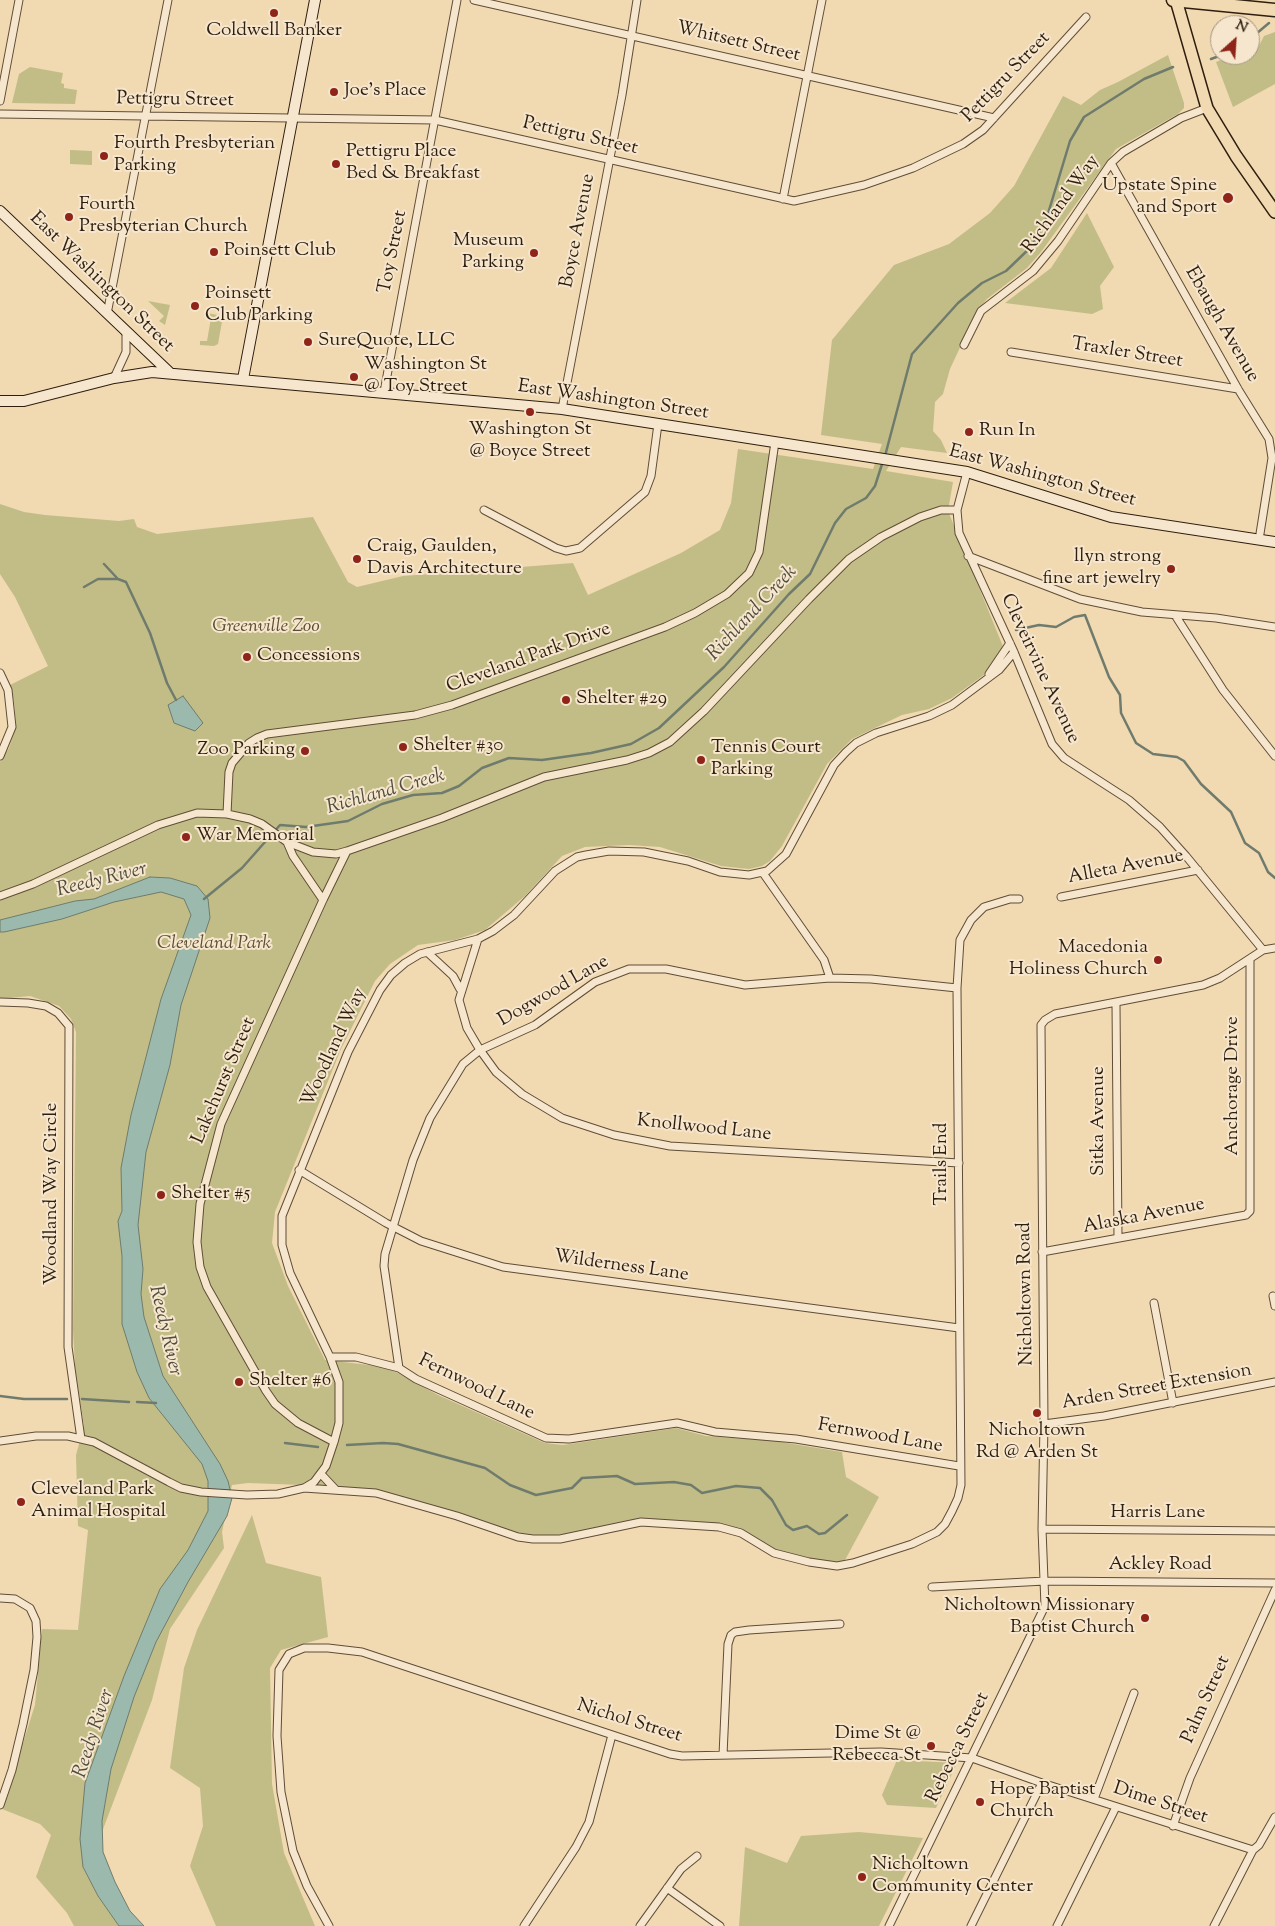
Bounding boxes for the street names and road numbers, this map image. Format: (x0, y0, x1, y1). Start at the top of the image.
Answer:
street label: Whitsett Street (674, 18, 802, 68)
street label: Pettigru Street (958, 28, 1056, 128)
street label: Pettigru Street (116, 89, 234, 113)
street label: Pettigru Street (520, 113, 640, 161)
street label: Richland Way (1019, 151, 1105, 259)
street label: Boyce Avenue (557, 172, 601, 290)
street label: East Washington Street (24, 208, 178, 358)
street label: Toy Street (375, 209, 413, 295)
street label: Ebaugh Avenue (1179, 263, 1263, 387)
street label: Traxler Street (1070, 334, 1184, 374)
street label: East Washington Street (516, 376, 710, 426)
street label: East Washington Street (946, 441, 1138, 513)
street label: Cleveirvine Avenue (994, 591, 1084, 747)
street label: Cleveland Park Drive (444, 619, 614, 699)
street label: Alleta Avenue (1066, 846, 1186, 890)
street label: Dogwood Lane (495, 951, 613, 1033)
street label: Woodland Way (297, 985, 373, 1111)
street label: Lakehurst Street (188, 1014, 262, 1148)
street label: Anchorage Drive (1223, 1016, 1245, 1156)
street label: Sitka Avenue (1089, 1066, 1111, 1176)
street label: Woodland Way Circle (42, 1103, 64, 1285)
street label: Knollwood Lane (636, 1111, 772, 1147)
street label: Trails End (932, 1122, 954, 1206)
street label: Alaska Avenue (1081, 1194, 1207, 1240)
street label: Nicholtown Road (1014, 1222, 1040, 1366)
street label: Wilderness Lane (552, 1246, 690, 1288)
street label: Fernwood Lane (414, 1350, 538, 1426)
street label: Arden Street Extension (1060, 1360, 1254, 1416)
street label: Fernwood Lane (816, 1415, 944, 1459)
street label: Harris Lane (1111, 1503, 1205, 1525)
street label: Ackley Road (1108, 1555, 1212, 1577)
street label: Palm Street (1178, 1653, 1236, 1747)
street label: Rebecca Street (922, 1689, 996, 1807)
street label: Nichol Street (574, 1695, 684, 1749)
street label: Dime Street (1110, 1778, 1210, 1830)

